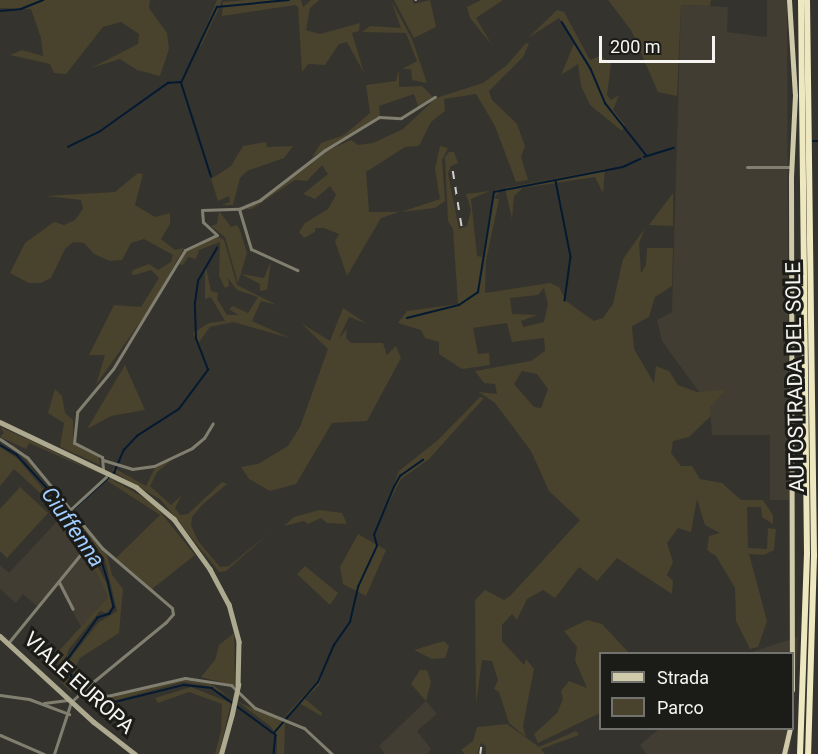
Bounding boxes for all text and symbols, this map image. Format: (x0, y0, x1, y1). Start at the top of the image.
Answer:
scale bar (602, 24, 718, 62)
text: 200 m (610, 36, 661, 57)
street label: AUTOSTRADA DEL SOLE (780, 262, 810, 492)
water label: Ciuffenna (36, 482, 110, 572)
street label: VIALE EUROPA (19, 627, 139, 739)
legend (599, 652, 794, 730)
text: Strada (657, 667, 709, 688)
text: Parco (657, 697, 704, 718)

